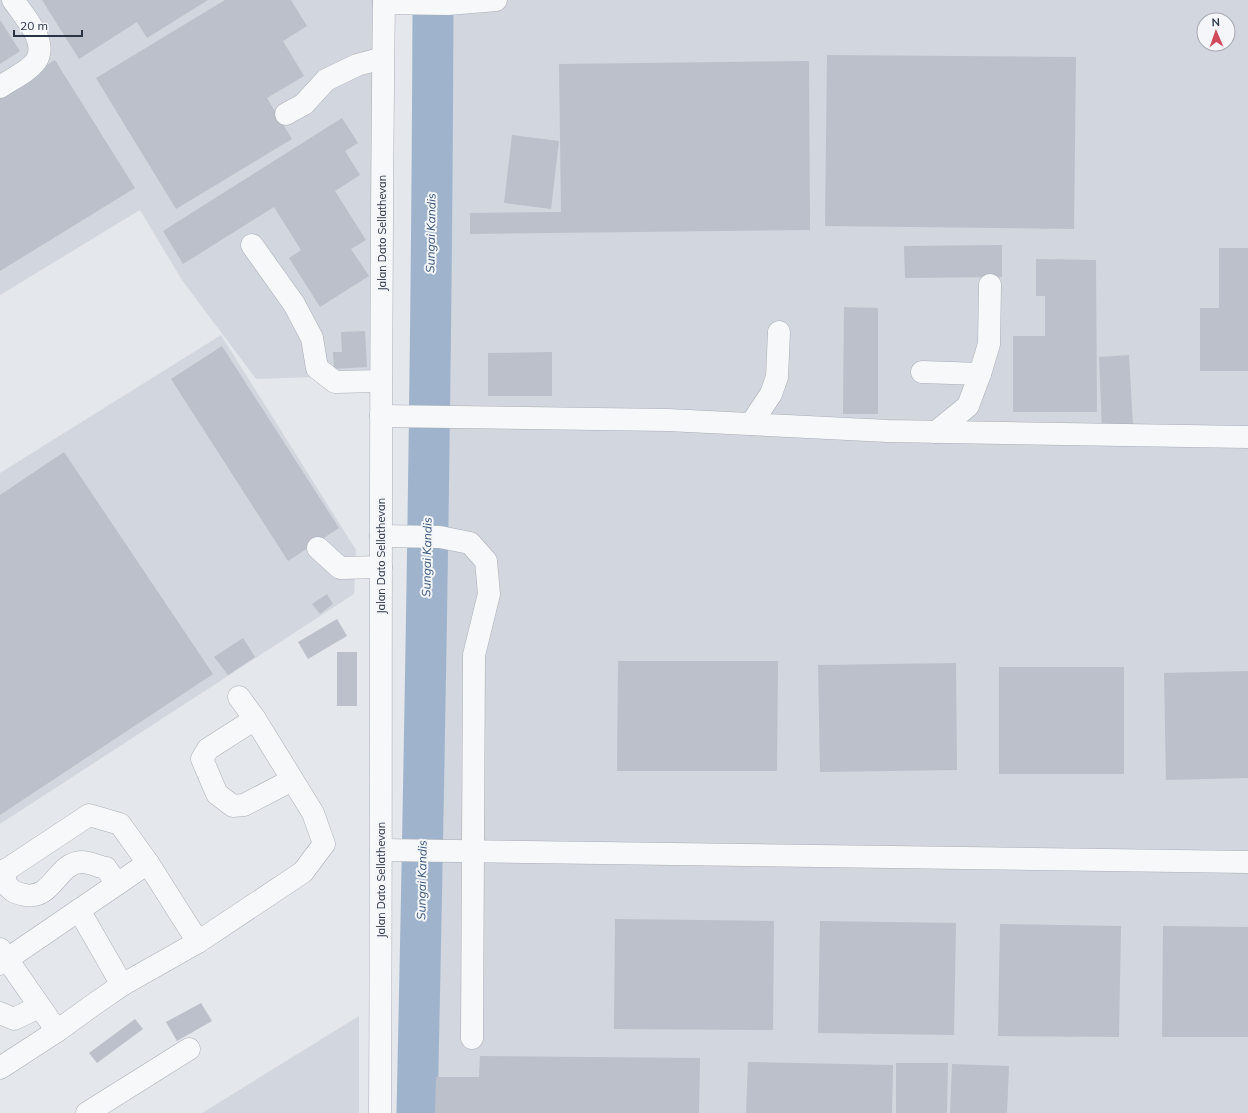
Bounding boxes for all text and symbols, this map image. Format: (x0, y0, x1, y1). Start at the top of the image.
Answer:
scale bar (14, 12, 82, 38)
north arrow (1196, 12, 1236, 52)
text: N (1211, 15, 1220, 29)
text: 20 m (20, 18, 48, 33)
street label: Jalan Dato Sellathevan (375, 175, 389, 291)
water label: Sungai Kandis (422, 193, 439, 273)
street label: Jalan Dato Sellathevan (374, 498, 388, 614)
water label: Sungai Kandis (418, 517, 435, 597)
street label: Jalan Dato Sellathevan (374, 822, 388, 938)
water label: Sungai Kandis (413, 840, 430, 920)

